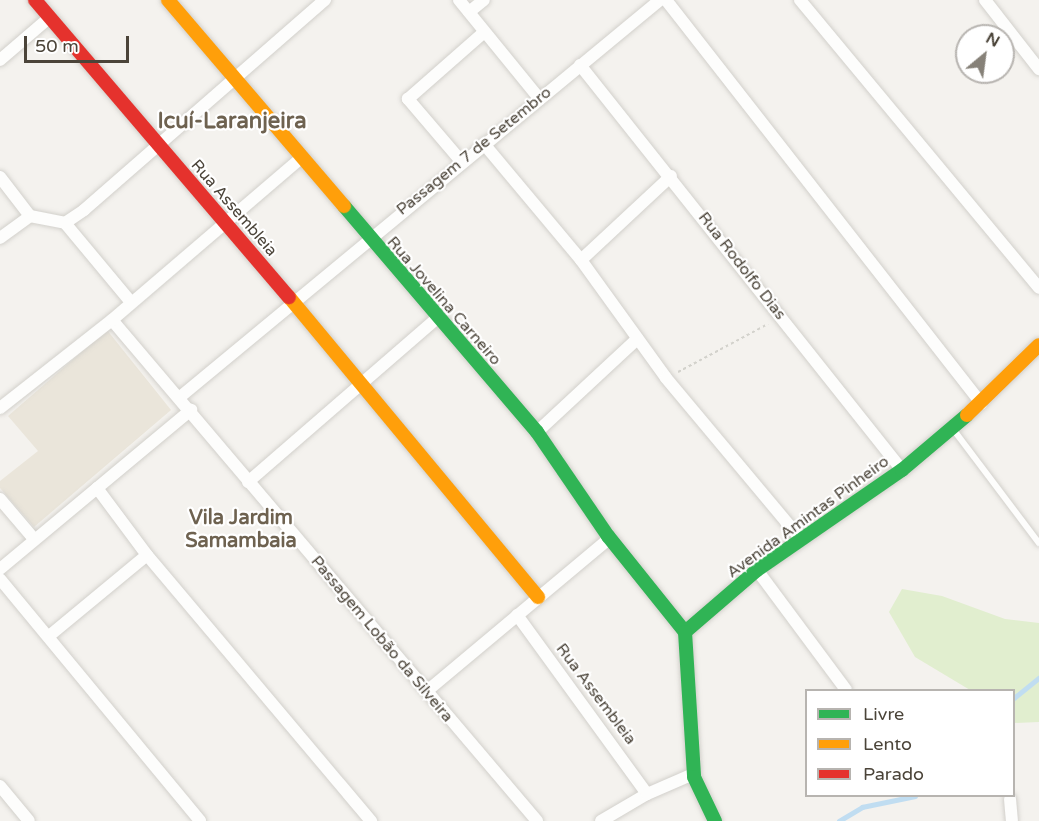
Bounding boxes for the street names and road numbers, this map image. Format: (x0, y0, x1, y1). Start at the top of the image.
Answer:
street label: Passagem 7 de Setembro (393, 83, 555, 219)
street label: Rua Assembleia (187, 156, 281, 260)
street label: Rua Rodolfo Dias (694, 208, 790, 324)
street label: Rua Jovelina Carneiro (383, 233, 505, 369)
street label: Avenida Amintas Pinheiro (723, 452, 893, 582)
street label: Passagem Lobão da Silveira (307, 552, 457, 726)
street label: Rua Assembleia (552, 640, 640, 748)

